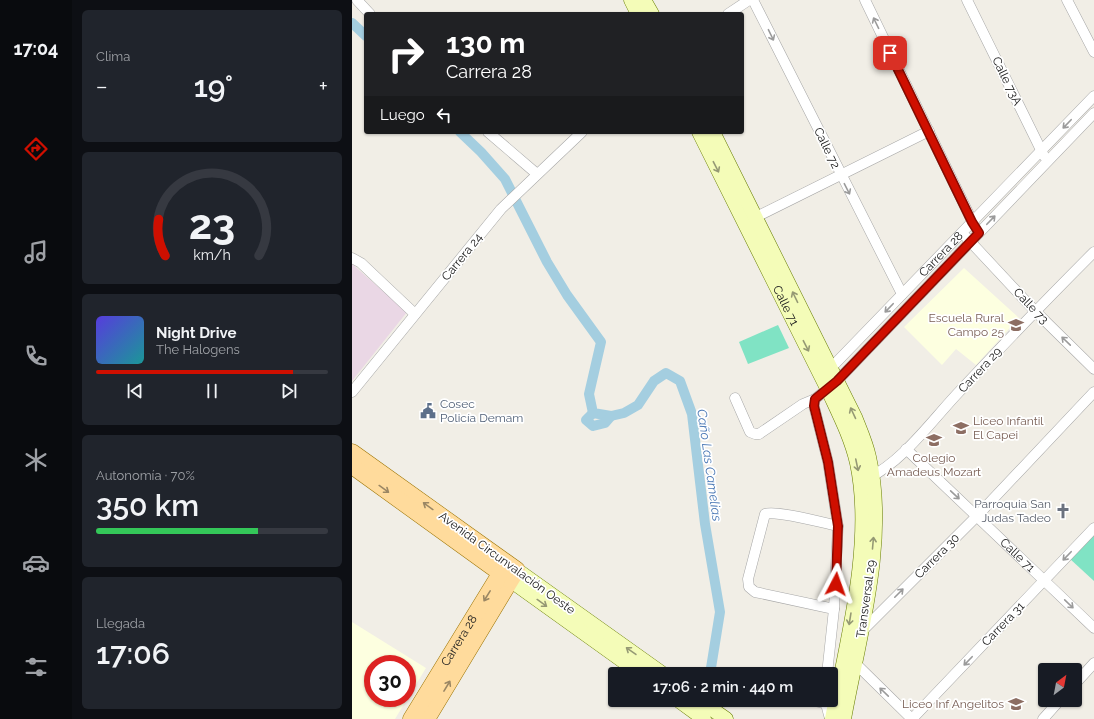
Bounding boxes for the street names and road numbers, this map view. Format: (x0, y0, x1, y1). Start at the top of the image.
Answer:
street label: Calle 73A (989, 54, 1025, 108)
street label: Calle 72 (811, 125, 843, 171)
street label: Carrera 28 (916, 229, 966, 280)
street label: Carrera 24 (439, 230, 486, 283)
street label: Calle 71 (770, 283, 802, 328)
street label: Calle 73 (1011, 285, 1051, 327)
street label: Carrera 29 (955, 344, 1005, 396)
street label: Avenida Circunvalación Oeste (436, 509, 578, 617)
street label: Carrera 30 (912, 531, 962, 581)
street label: Calle 71 (997, 535, 1038, 575)
street label: Transversal 29 (854, 559, 878, 639)
street label: Carrera 31 (979, 599, 1027, 649)
street label: Carrera 28 (438, 612, 480, 669)

